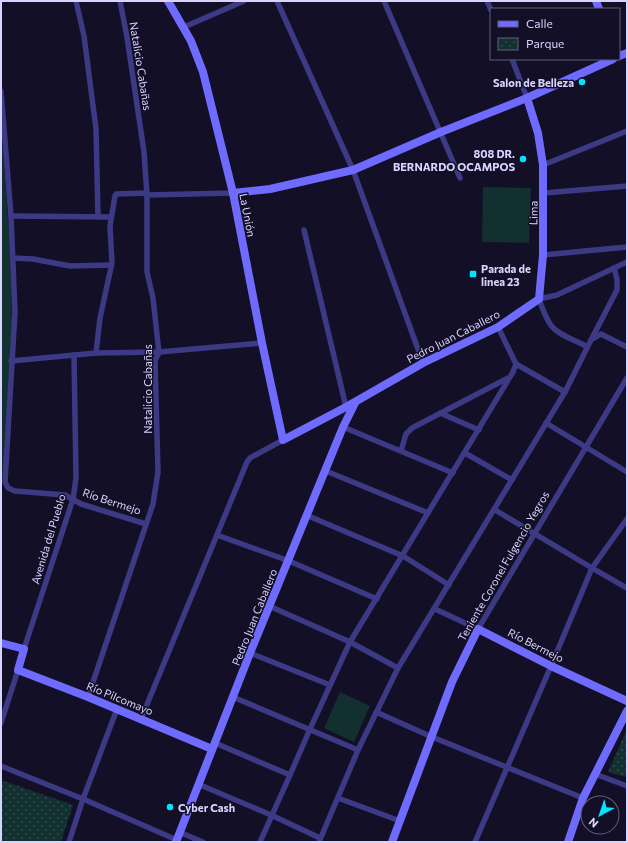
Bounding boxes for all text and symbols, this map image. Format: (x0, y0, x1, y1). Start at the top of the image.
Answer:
legend (490, 8, 620, 60)
text: Calle (526, 16, 553, 30)
street label: Natalicio Cabañas (128, 21, 154, 111)
text: Parque (526, 36, 564, 50)
place label: Salon de Belleza (493, 76, 574, 89)
marker: Salon de Belleza (577, 77, 587, 87)
place label: 808 DR. BERNARDO OCAMPOS (393, 147, 515, 173)
marker: 808 DR. BERNARDO OCAMPOS (518, 154, 528, 164)
street label: La Unión (237, 192, 259, 238)
street label: Lima (526, 201, 540, 225)
place label: Parada de linea 23 (481, 262, 531, 288)
marker: Parada de linea 23 (468, 269, 478, 279)
street label: Pedro Juan Caballero (404, 307, 503, 366)
street label: Natalicio Cabañas (141, 344, 154, 434)
street label: Río Bermejo (81, 485, 143, 517)
street label: Teniente Coronel Fulgencio Yegros (455, 489, 551, 643)
street label: Avenida del Pueblo (28, 492, 68, 586)
street label: Pedro Juan Caballero (229, 566, 280, 668)
street label: Río Bermejo (506, 625, 566, 665)
street label: Río Pilcomayo (85, 679, 156, 717)
north arrow (580, 795, 620, 835)
place label: Cyber Cash (178, 801, 235, 814)
marker: Cyber Cash (165, 802, 175, 812)
text: N (586, 815, 601, 831)

